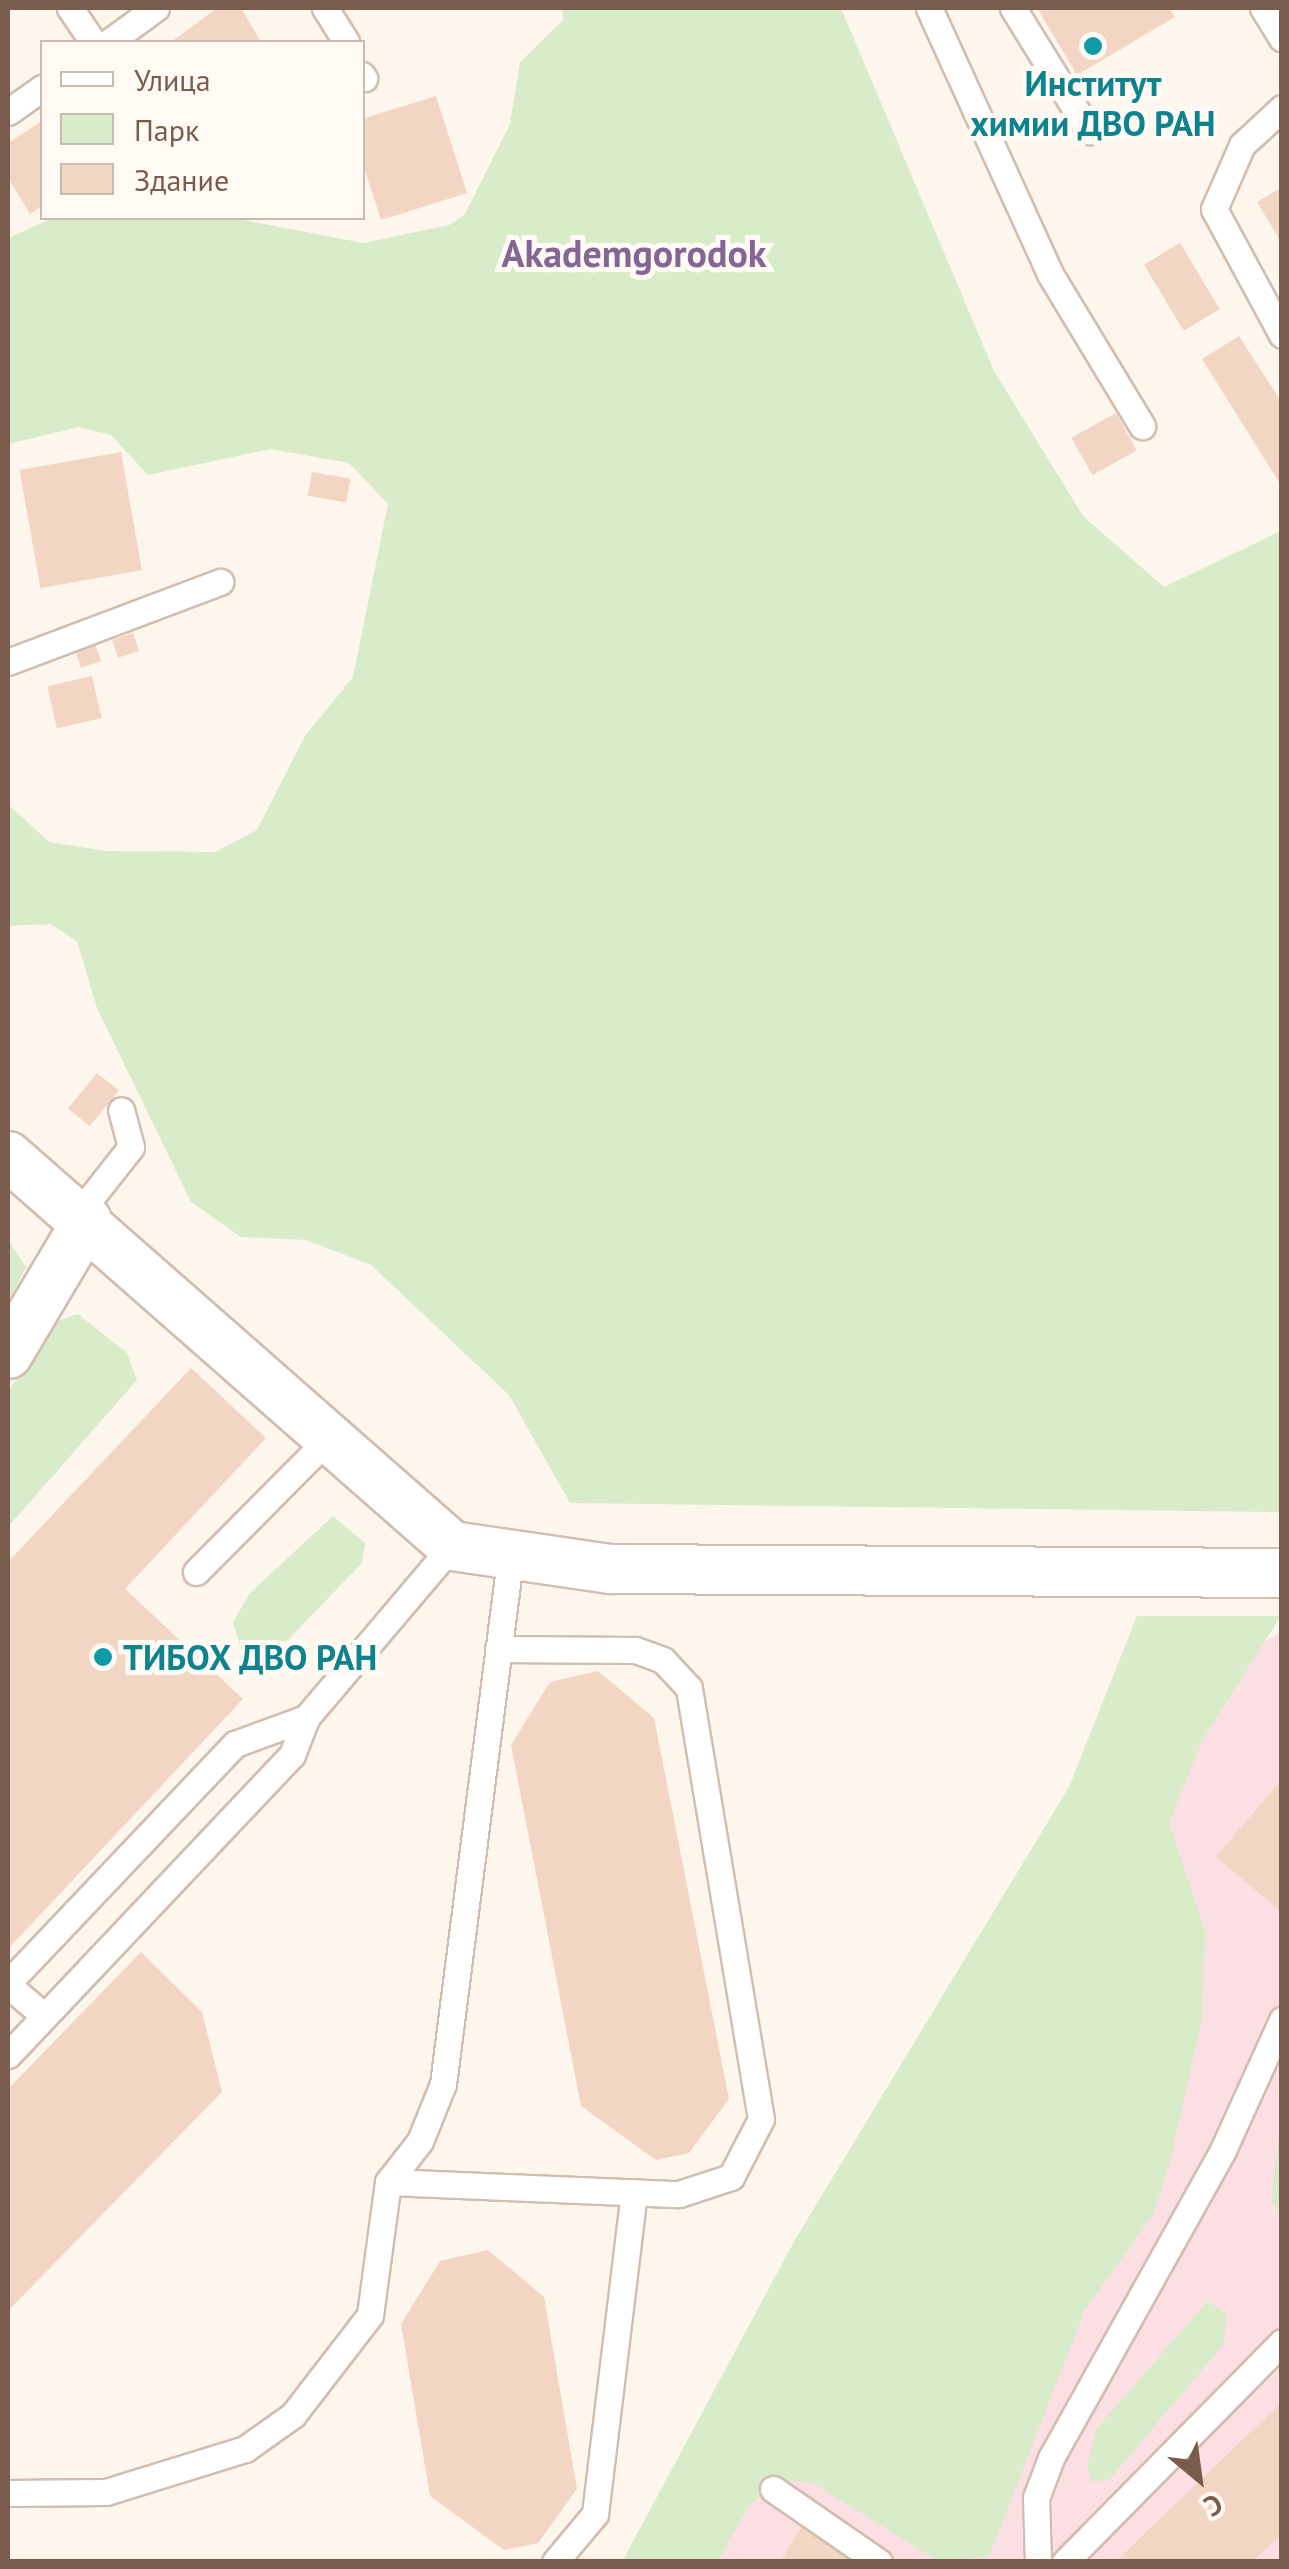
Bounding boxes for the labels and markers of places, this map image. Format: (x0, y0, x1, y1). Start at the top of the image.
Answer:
marker: Институт химии ДВО РАН (1082, 35, 1104, 57)
place label: Институт химии ДВО РАН (970, 62, 1216, 144)
place label: ТИБОХ ДВО РАН (123, 1636, 379, 1678)
marker: ТИБОХ ДВО РАН (92, 1646, 114, 1668)

